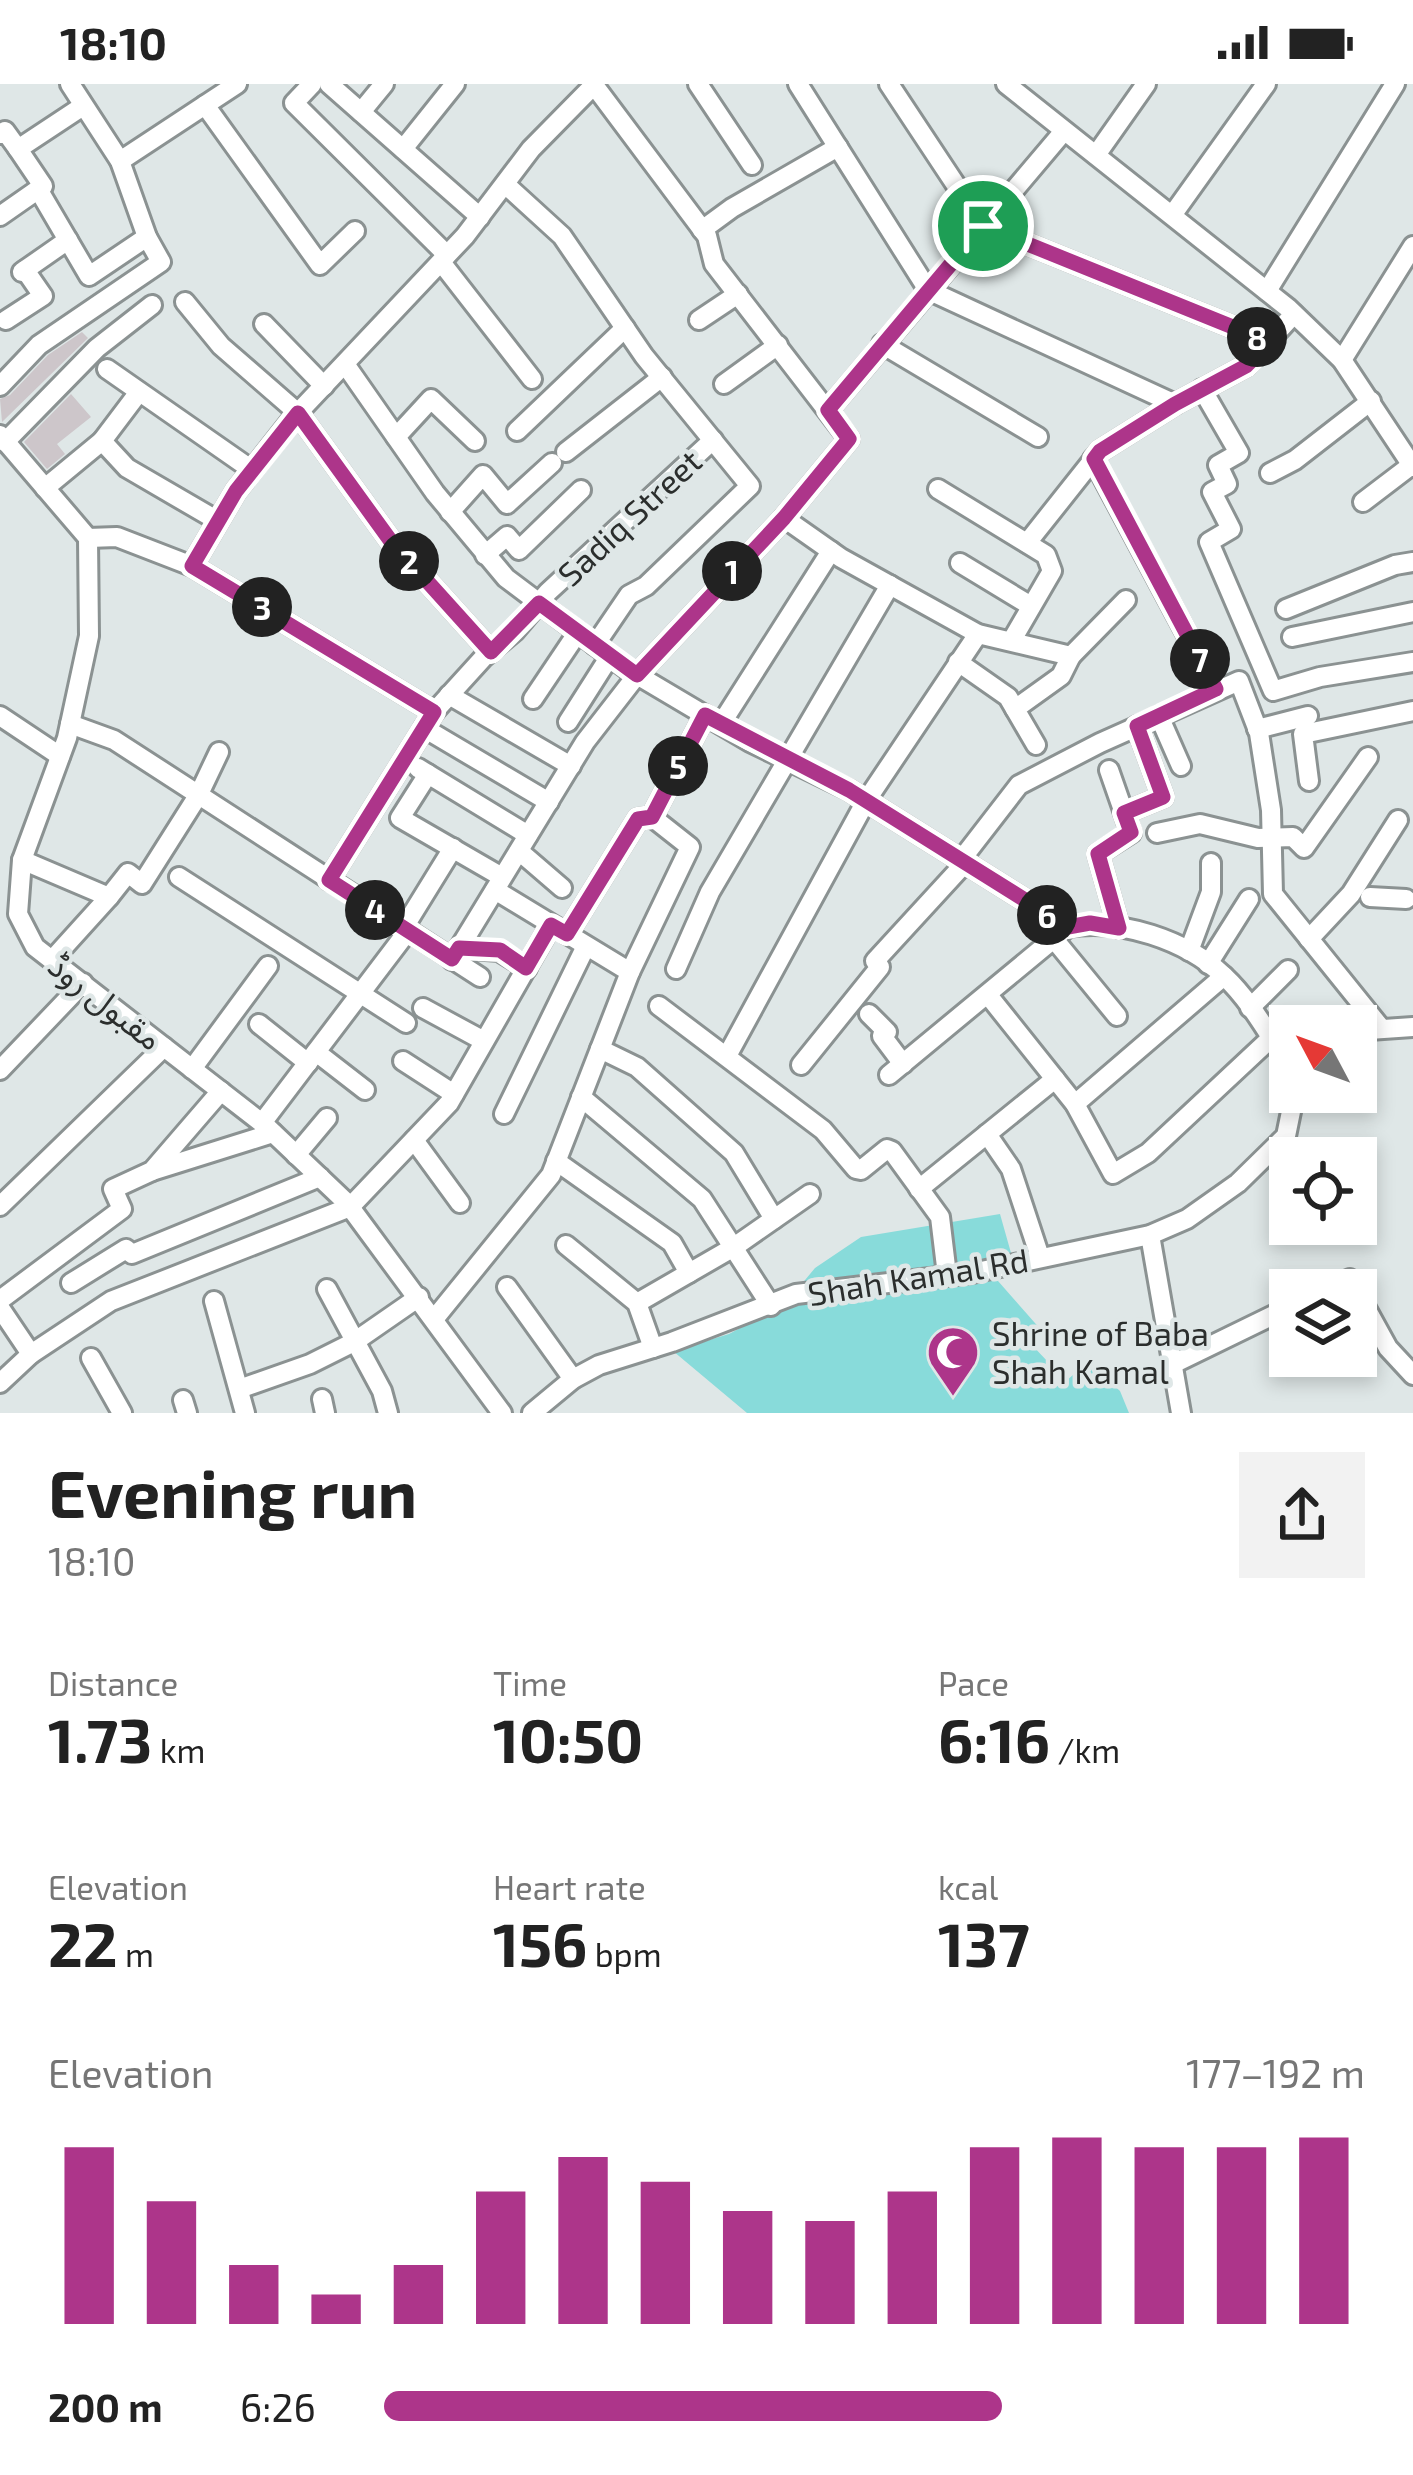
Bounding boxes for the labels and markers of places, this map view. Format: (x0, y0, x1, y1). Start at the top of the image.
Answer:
pin (932, 175, 1034, 277)
pin: 8 (1227, 307, 1287, 367)
pin: 2 (379, 531, 439, 591)
pin: 1 (702, 541, 762, 601)
pin: 3 (232, 577, 292, 637)
pin: 7 (1170, 629, 1230, 689)
pin: 5 (648, 736, 708, 796)
pin: 4 (345, 880, 405, 940)
pin: 6 (1017, 885, 1077, 945)
place label: Shrine of Baba Shah Kamal (992, 1313, 1209, 1391)
mosque icon: Shrine of Baba Shah Kamal (925, 1324, 981, 1398)

